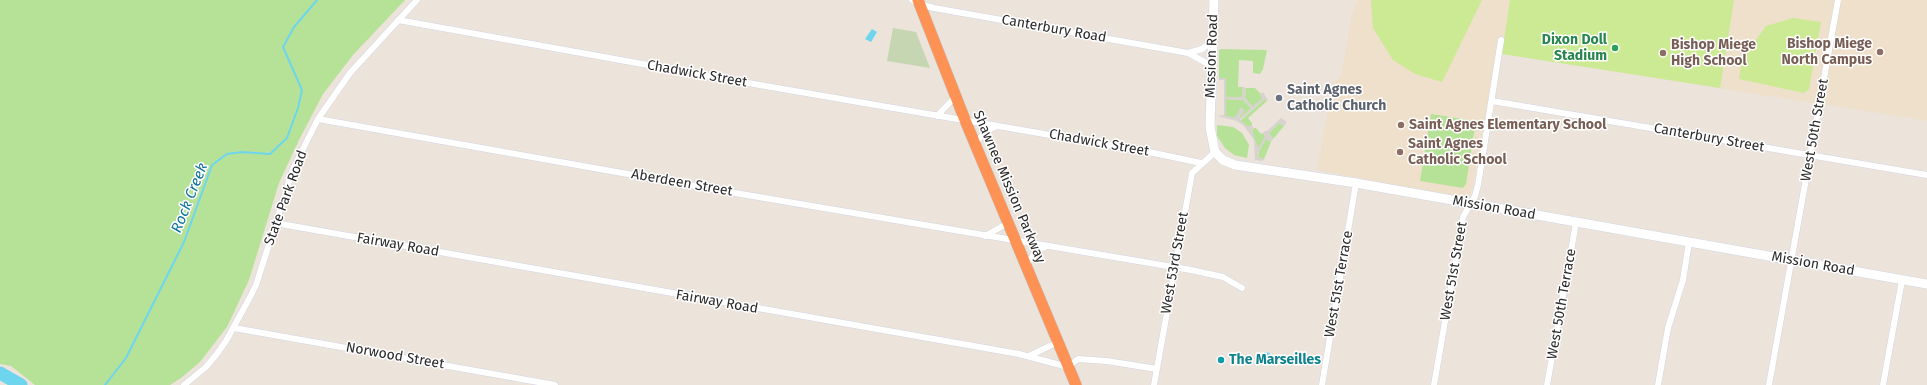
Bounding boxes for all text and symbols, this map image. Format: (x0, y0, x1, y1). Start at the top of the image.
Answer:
street label: Canterbury Road (1000, 12, 1108, 46)
street label: Mission Road (1202, 14, 1222, 98)
place label: Dixon Doll Stadium (1542, 32, 1607, 64)
place label: Bishop Miege North Campus (1782, 36, 1872, 68)
place label: Bishop Miege High School (1671, 37, 1756, 70)
marker: Dixon Doll Stadium (1610, 43, 1620, 53)
marker: Bishop Miege North Campus (1875, 47, 1885, 57)
marker: Bishop Miege High School (1658, 48, 1668, 58)
street label: Chadwick Street (646, 57, 748, 91)
street label: West 50th Street (1798, 77, 1832, 183)
place label: Saint Agnes Catholic Church (1287, 82, 1386, 114)
marker: Saint Agnes Catholic Church (1274, 93, 1284, 103)
street label: Shawnee Mission Parkway (969, 108, 1049, 266)
place label: Saint Agnes Elementary School (1409, 117, 1606, 133)
marker: Saint Agnes Elementary School (1396, 120, 1406, 130)
street label: Canterbury Street (1652, 120, 1766, 156)
street label: Chadwick Street (1048, 126, 1150, 160)
place label: Saint Agnes Catholic School (1408, 136, 1507, 168)
marker: Saint Agnes Catholic School (1395, 147, 1405, 157)
street label: State Park Road (261, 148, 311, 248)
water label: Rock Creek (168, 161, 212, 235)
street label: Aberdeen Street (630, 166, 734, 200)
street label: Mission Road (1451, 192, 1537, 224)
street label: West 53rd Street (1158, 211, 1192, 315)
street label: West 51st Street (1437, 220, 1471, 322)
street label: West 51st Terrace (1321, 229, 1357, 339)
street label: Fairway Road (356, 230, 440, 260)
street label: West 50th Terrace (1544, 247, 1580, 361)
street label: Mission Road (1770, 248, 1856, 280)
street label: Fairway Road (675, 287, 759, 317)
street label: Norwood Street (344, 339, 446, 373)
place label: The Marseilles (1229, 352, 1321, 368)
marker: The Marseilles (1216, 355, 1226, 365)

